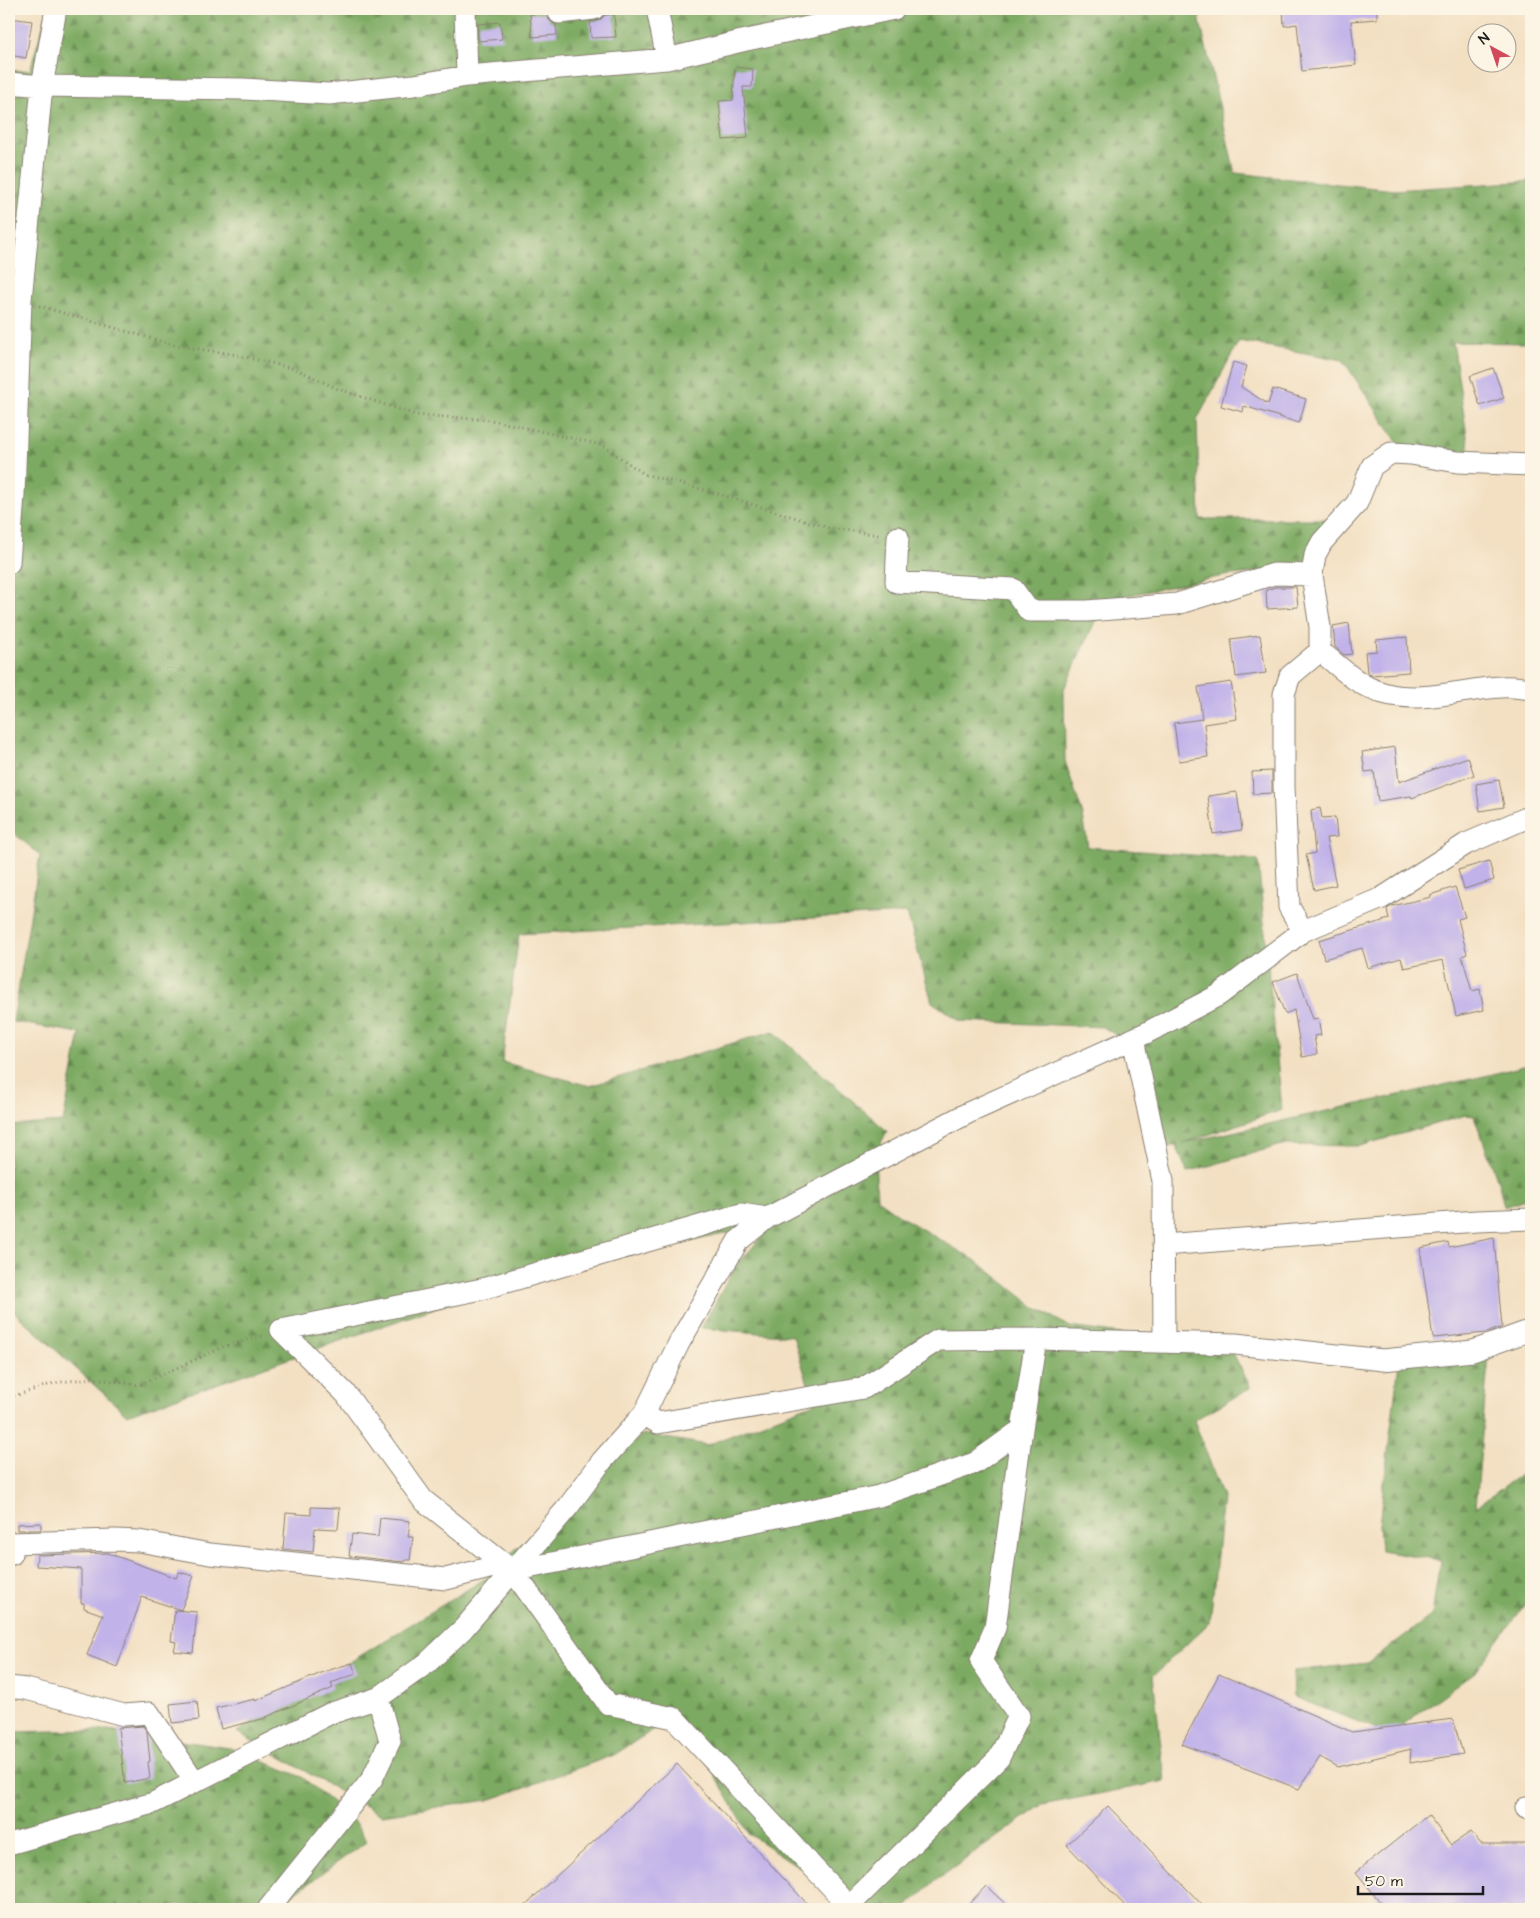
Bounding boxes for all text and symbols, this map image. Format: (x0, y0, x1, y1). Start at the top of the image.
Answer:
north arrow (1468, 22, 1518, 72)
text: N (1474, 28, 1494, 49)
scale bar (1358, 1863, 1482, 1895)
text: 50 m (1365, 1871, 1403, 1892)

